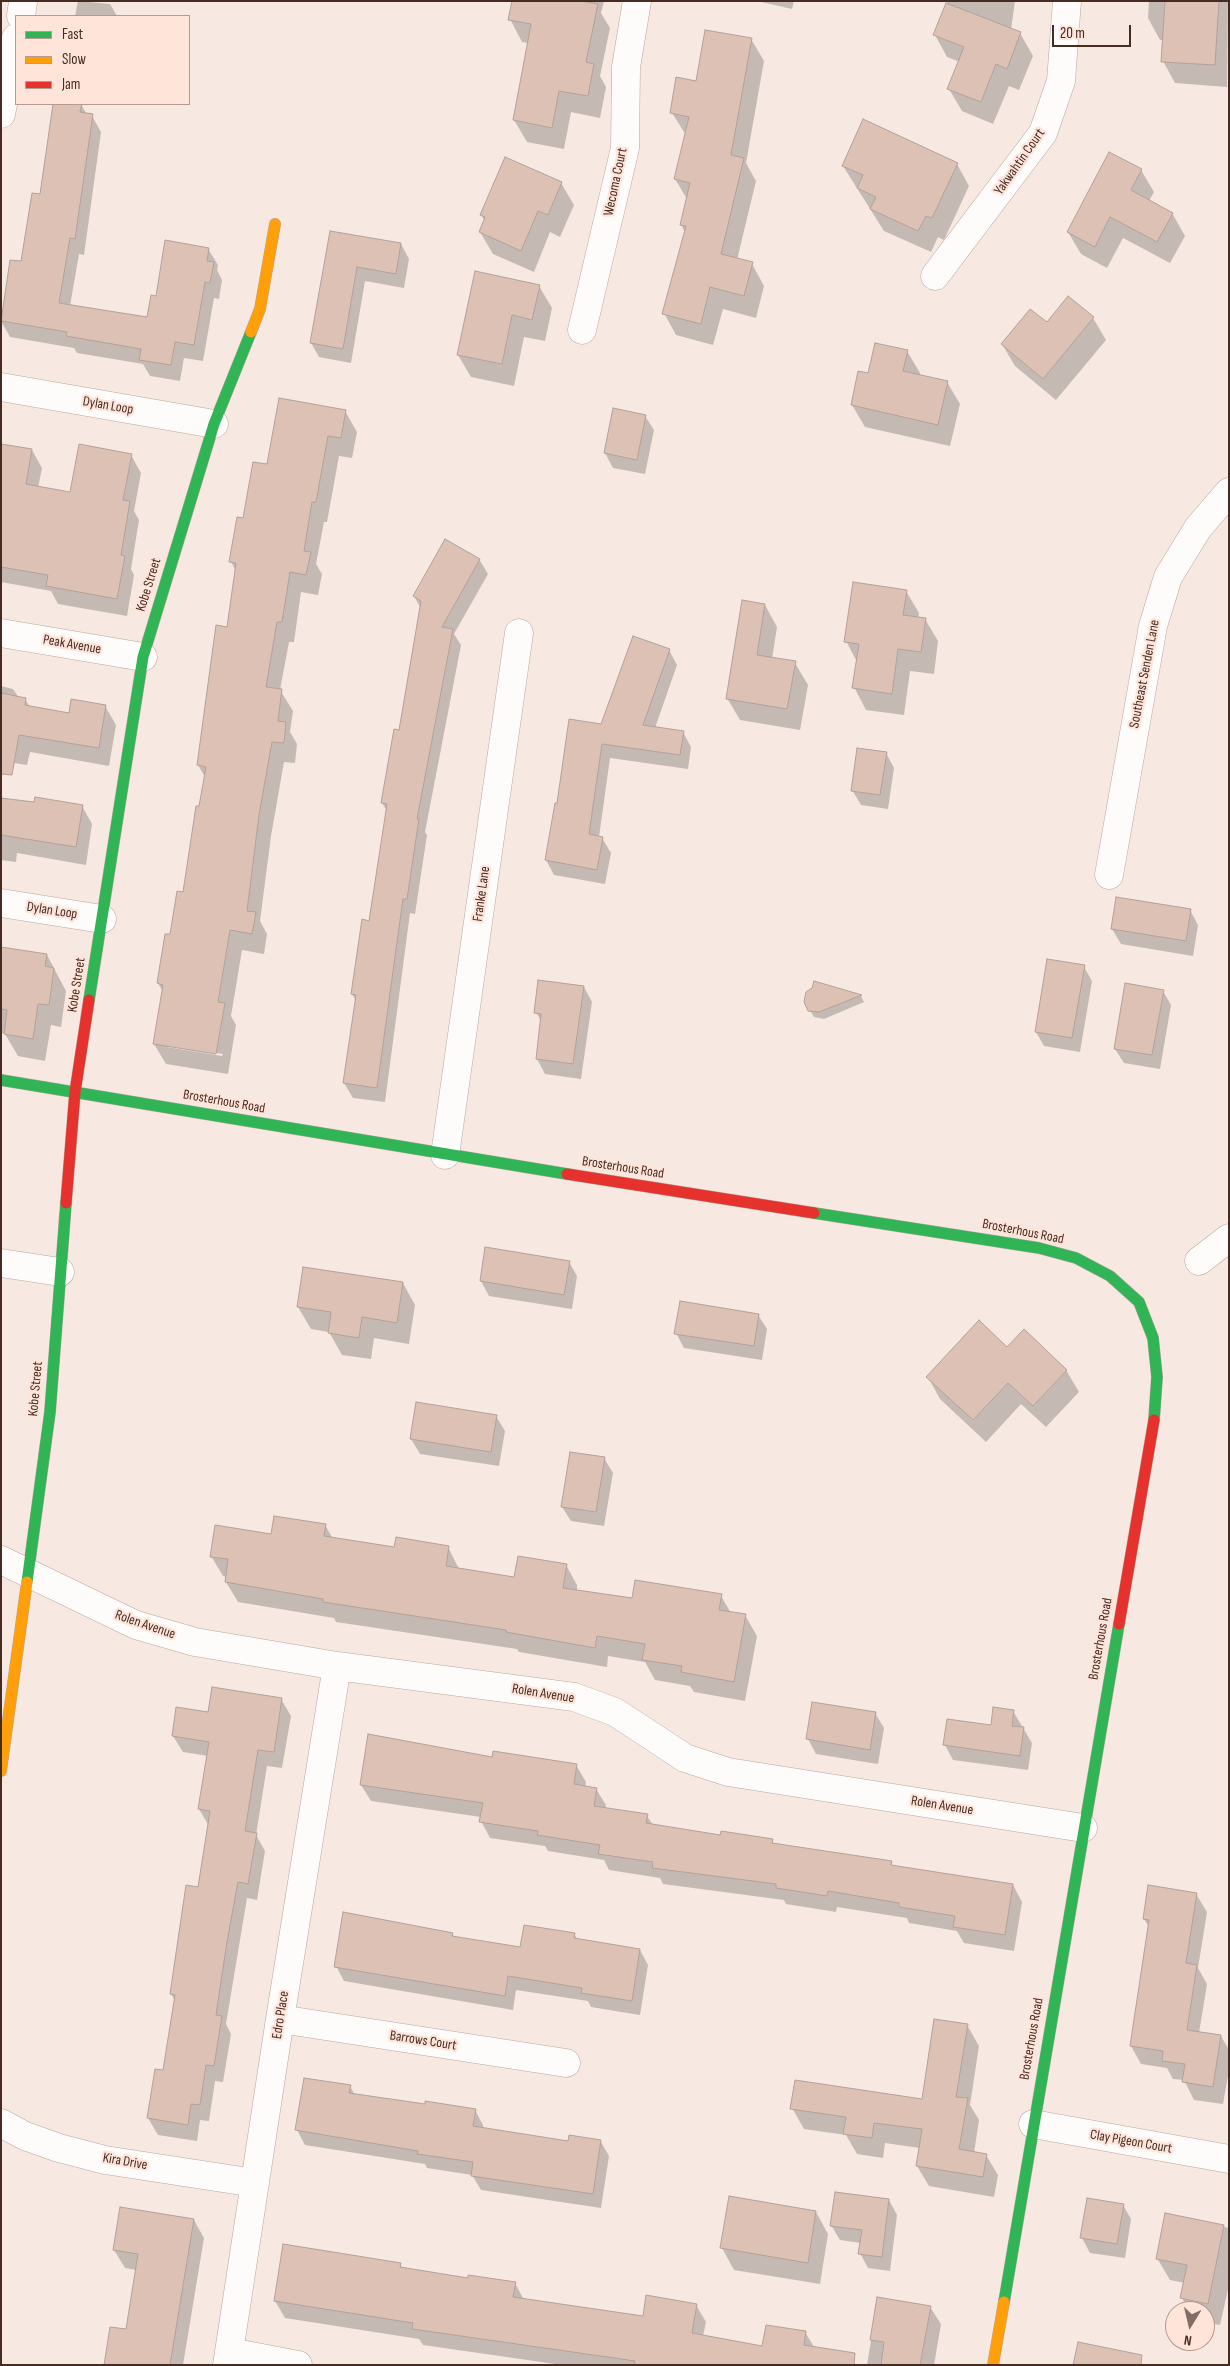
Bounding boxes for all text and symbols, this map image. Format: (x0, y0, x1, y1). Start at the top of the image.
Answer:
legend (15, 15, 190, 105)
scale bar (1055, 15, 1134, 47)
text: 20 m (1060, 24, 1085, 43)
text: Fast (62, 25, 83, 44)
text: Slow (62, 50, 86, 69)
text: Jam (62, 75, 80, 94)
street label: Yakwahtin Court (991, 126, 1049, 198)
street label: Wecoma Court (601, 146, 631, 218)
street label: Dylan Loop (81, 393, 135, 419)
street label: Kobe Street (133, 556, 165, 614)
street label: Southeast Senden Lane (1126, 618, 1164, 730)
street label: Peak Avenue (42, 632, 102, 658)
street label: Franke Lane (470, 865, 494, 923)
street label: Dylan Loop (26, 899, 78, 923)
street label: Kobe Street (64, 956, 90, 1014)
street label: Brosterhous Road (182, 1087, 266, 1117)
street label: Brosterhous Road (581, 1153, 665, 1183)
street label: Brosterhous Road (981, 1216, 1065, 1248)
street label: Kobe Street (25, 1361, 47, 1417)
street label: Brosterhous Road (1086, 1597, 1116, 1681)
street label: Rolen Avenue (113, 1607, 177, 1643)
street label: Rolen Avenue (511, 1681, 575, 1707)
street label: Rolen Avenue (910, 1793, 974, 1819)
street label: Edro Place (269, 1990, 293, 2040)
street label: Brosterhous Road (1017, 1997, 1047, 2081)
street label: Barrows Court (389, 2027, 457, 2055)
street label: Clay Pigeon Court (1089, 2127, 1173, 2157)
street label: Kira Drive (101, 2150, 149, 2174)
north arrow (1165, 2301, 1215, 2351)
text: N (1183, 2331, 1193, 2349)

